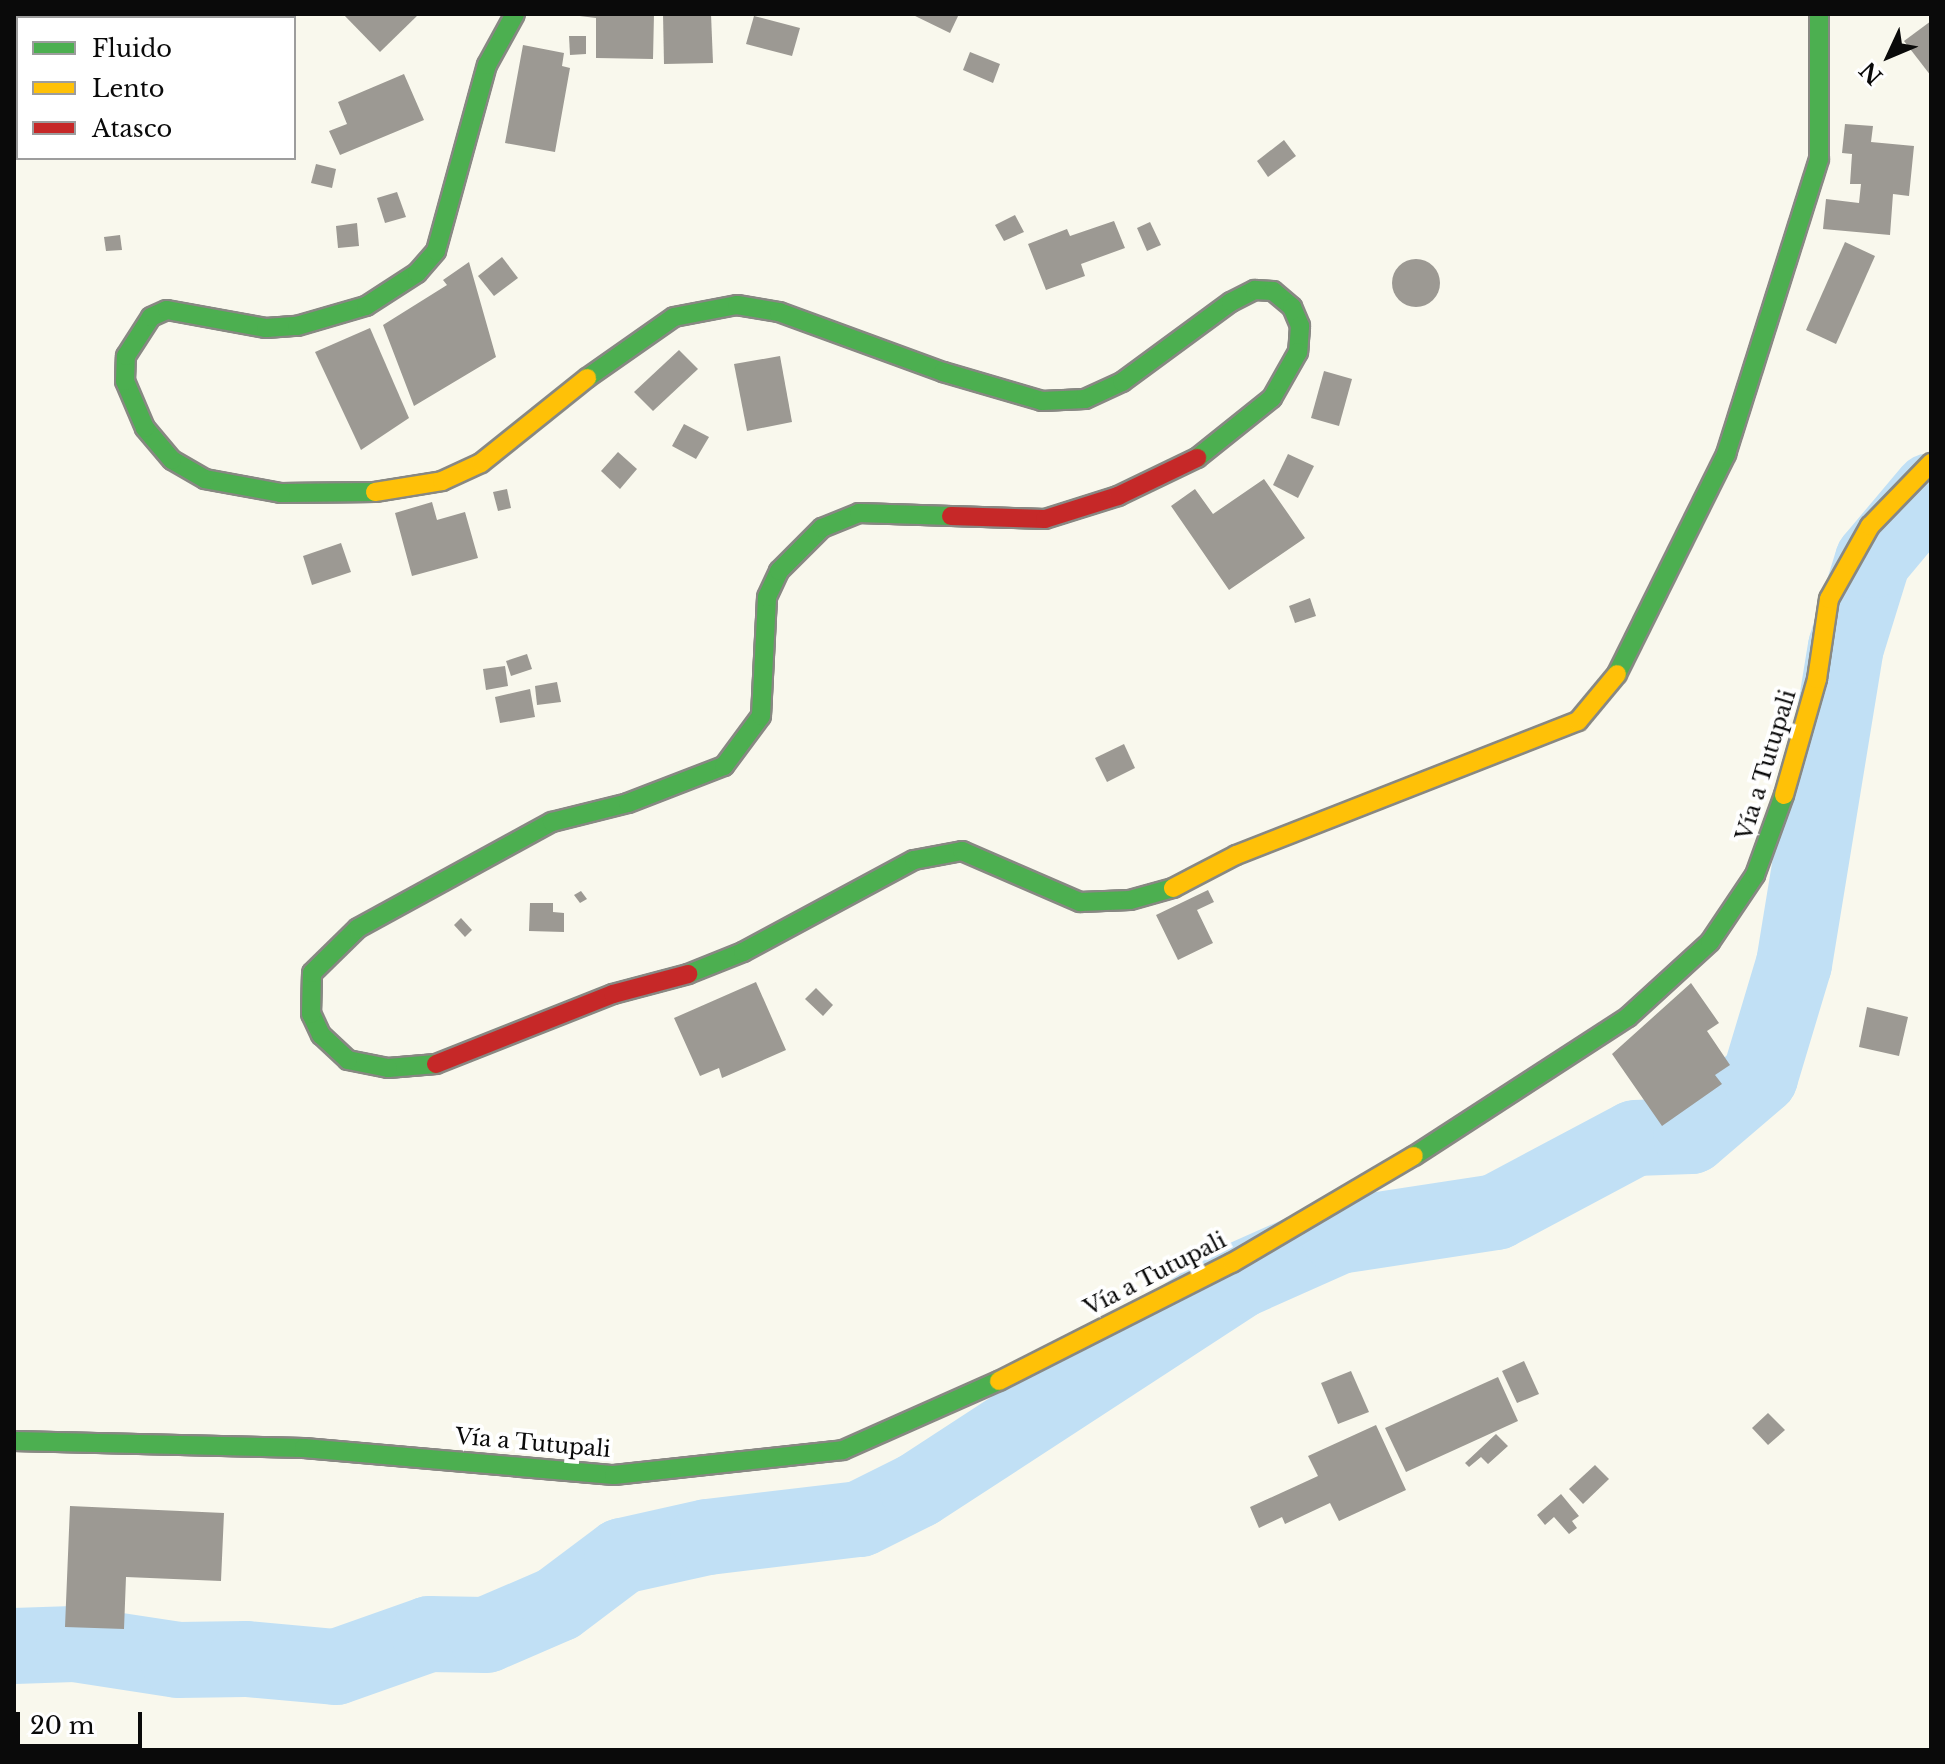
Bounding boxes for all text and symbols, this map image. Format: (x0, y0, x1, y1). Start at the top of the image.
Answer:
legend (16, 16, 296, 160)
north arrow (1849, 16, 1929, 96)
text: Fluido (92, 34, 172, 63)
text: N (1854, 56, 1888, 90)
text: Lento (92, 74, 165, 103)
text: Atasco (92, 114, 172, 143)
street label: Vía a Tutupali (1730, 686, 1802, 844)
street label: Vía a Tutupali (1079, 1227, 1231, 1321)
street label: Vía a Tutupali (454, 1423, 612, 1463)
scale bar (20, 1696, 146, 1746)
text: 20 m (30, 1711, 95, 1740)

